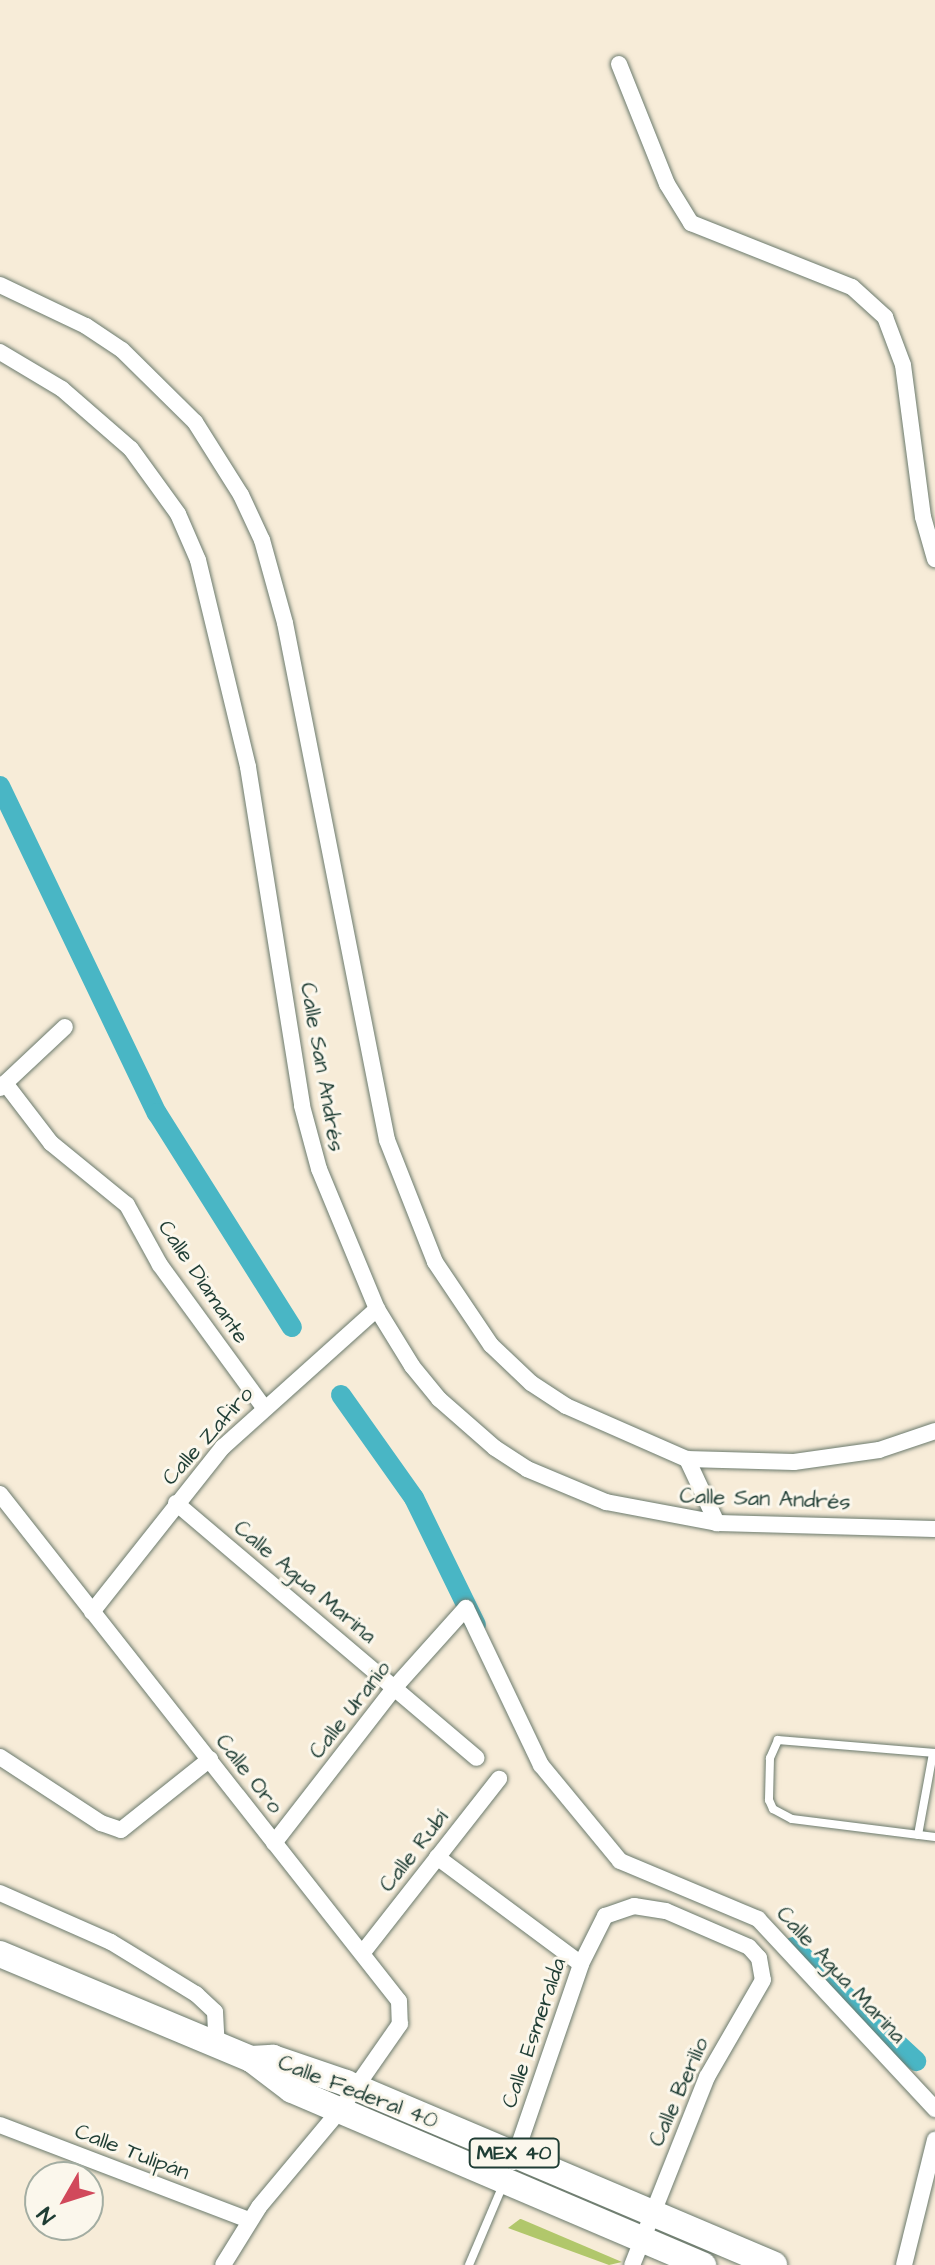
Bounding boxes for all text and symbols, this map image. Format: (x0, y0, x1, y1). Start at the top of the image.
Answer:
street label: Calle San Andrés (294, 981, 350, 1153)
street label: Calle Diamante (152, 1215, 254, 1349)
street label: Calle Zafiro (157, 1381, 259, 1491)
street label: Calle San Andrés (679, 1483, 851, 1515)
street label: Calle Agua Marina (228, 1515, 382, 1649)
street label: Calle Uranio (304, 1656, 396, 1764)
street label: Calle Oro (210, 1729, 288, 1819)
street label: Calle Rubí (374, 1805, 454, 1897)
street label: Calle Agua Marina (771, 1901, 911, 2049)
street label: Calle Esmeralda (496, 1955, 572, 2111)
street label: Calle Berilio (643, 2033, 715, 2151)
street label: Calle Federal 40 (274, 2049, 442, 2135)
street label: Calle Tulipán (71, 2118, 193, 2186)
road number: MEX 40 (468, 2137, 560, 2169)
north arrow (24, 2161, 104, 2241)
text: N (30, 2200, 63, 2230)

